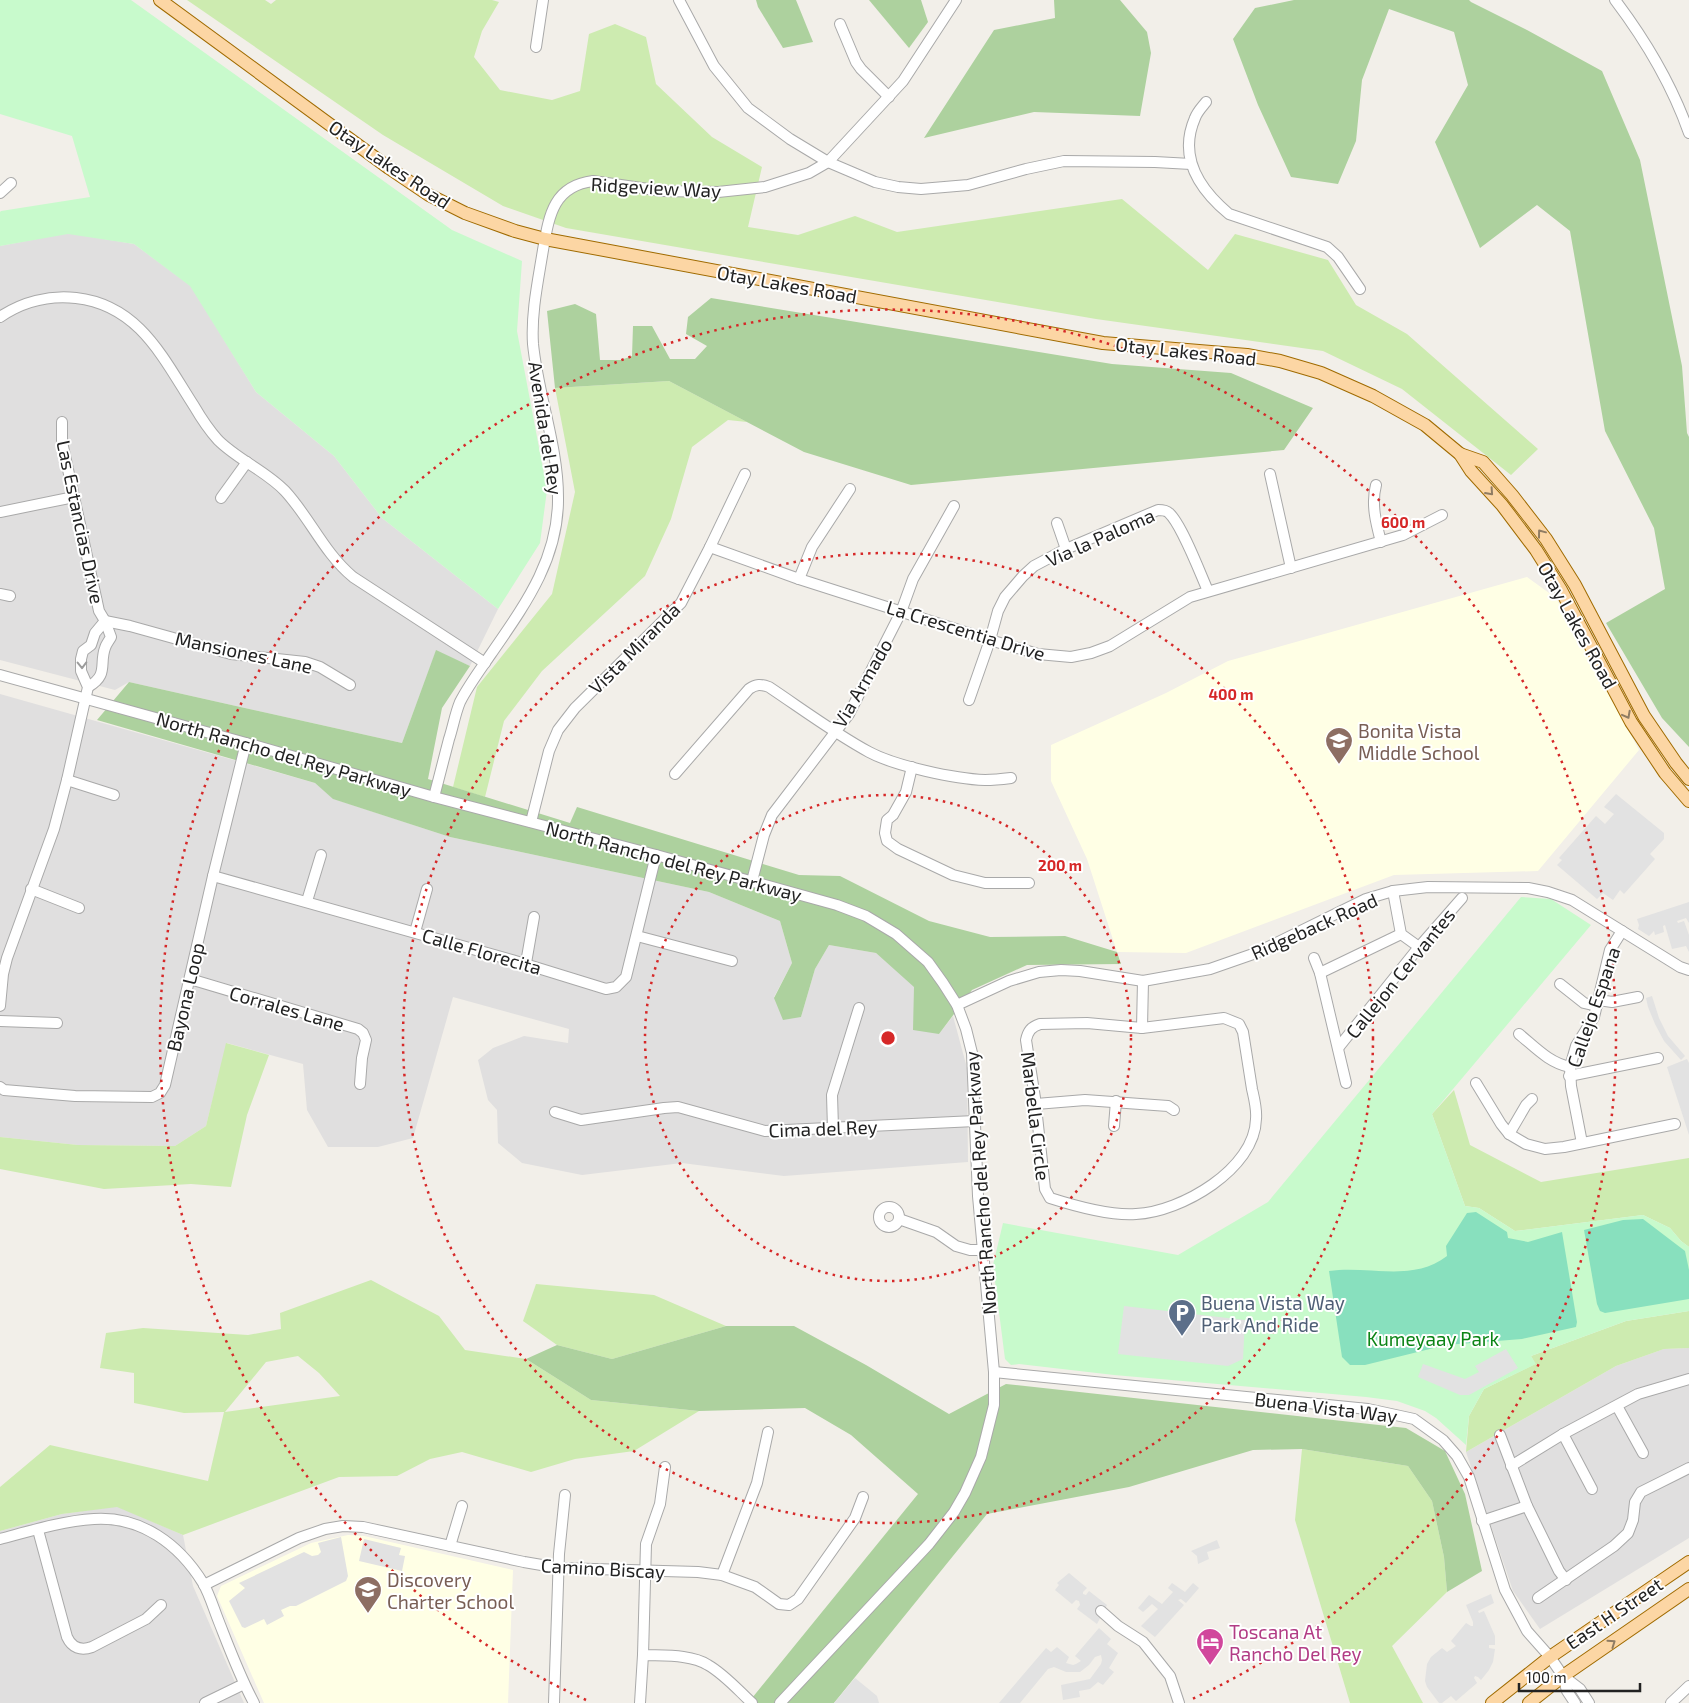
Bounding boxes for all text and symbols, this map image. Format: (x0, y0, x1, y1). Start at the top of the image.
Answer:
street label: Otay Lakes Road (325, 115, 455, 213)
street label: Ridgeview Way (590, 172, 722, 202)
street label: Otay Lakes Road (715, 260, 859, 308)
street label: Otay Lakes Road (1114, 332, 1258, 370)
street label: Avenida del Rey (524, 359, 568, 497)
street label: Las Estancias Drive (52, 438, 110, 606)
one-way arrow (1484, 486, 1493, 495)
street label: Via la Paloma (1042, 503, 1158, 571)
text: 600 m (1381, 513, 1425, 531)
one-way arrow (1539, 530, 1547, 539)
street label: Otay Lakes Road (1534, 557, 1622, 693)
street label: La Crescentia Drive (884, 595, 1048, 665)
street label: Vista Miranda (584, 598, 684, 698)
street label: Mansiones Lane (173, 626, 315, 678)
street label: Via Armado (827, 635, 897, 731)
one-way arrow (77, 661, 87, 669)
text: 400 m (1209, 685, 1253, 703)
street label: North Rancho del Rey Parkway (154, 707, 414, 801)
one-way arrow (1621, 710, 1631, 719)
place label: Bonita Vista Middle School (1358, 719, 1480, 764)
school or university icon: Bonita Vista Middle School (1324, 726, 1354, 765)
street label: North Rancho del Rey Parkway (544, 816, 804, 906)
text: 200 m (1038, 856, 1082, 874)
street label: Ridgeback Road (1247, 888, 1381, 964)
street label: Callejon Cervantes (1340, 903, 1460, 1043)
street label: Calle Florecita (420, 923, 544, 979)
street label: Bayona Loop (161, 940, 209, 1054)
street label: Callejo Espana (1562, 944, 1624, 1070)
street label: Corrales Lane (227, 981, 347, 1035)
centre of rings (879, 1029, 897, 1047)
street label: Marbella Circle (1017, 1050, 1055, 1182)
street label: North Rancho del Rey Parkway (959, 1051, 1001, 1315)
street label: Cima del Rey (768, 1115, 878, 1141)
place label: Buena Vista Way Park And Ride (1201, 1291, 1345, 1336)
parking icon: Buena Vista Way Park And Ride (1167, 1298, 1197, 1337)
park label: Kumeyaay Park (1367, 1327, 1499, 1350)
street label: Buena Vista Way (1253, 1387, 1399, 1427)
street label: Camino Biscay (540, 1553, 666, 1583)
place label: Discovery Charter School (387, 1568, 514, 1613)
street label: East H Street (1561, 1572, 1667, 1654)
school or university icon: Discovery Charter School (353, 1575, 383, 1614)
place label: Toscana At Rancho Del Rey (1229, 1620, 1362, 1665)
hotel icon: Toscana At Rancho Del Rey (1195, 1627, 1225, 1666)
one-way arrow (1606, 1640, 1616, 1649)
scale bar (1519, 1660, 1640, 1692)
text: 100 m (1526, 1668, 1567, 1686)

